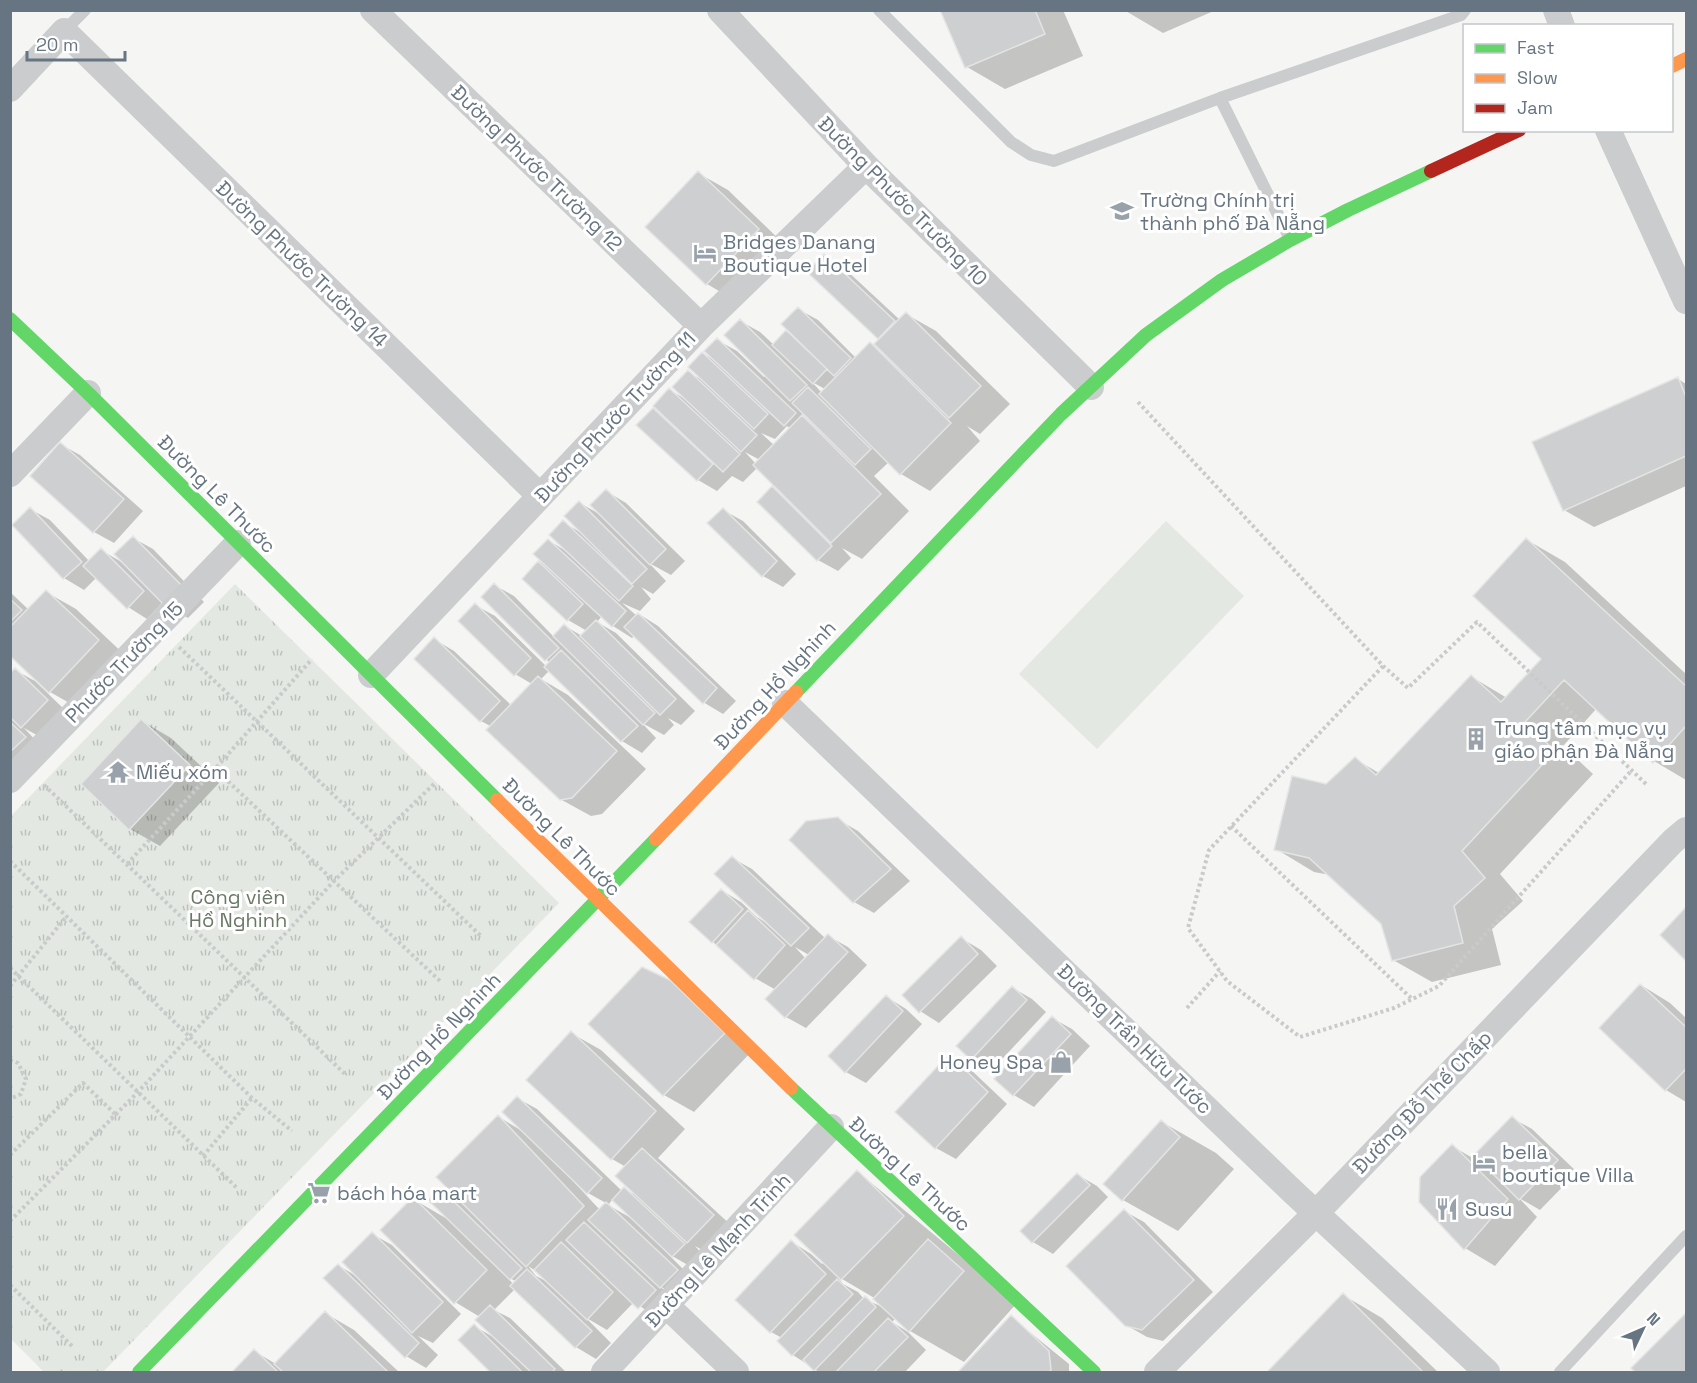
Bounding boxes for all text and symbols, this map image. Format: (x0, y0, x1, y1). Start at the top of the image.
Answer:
scale bar (27, 24, 124, 62)
legend (1463, 24, 1673, 132)
text: 20 m (36, 33, 79, 56)
text: Fast (1517, 36, 1554, 59)
text: Slow (1517, 66, 1558, 89)
street label: Đường Phước Trường 12 (446, 79, 628, 257)
text: Jam (1517, 96, 1553, 119)
street label: Đường Phước Trường 10 (813, 111, 993, 291)
street label: Đường Phước Trường 14 (211, 175, 393, 353)
place label: Trường Chính trị thành phố Đà Nẵng (1140, 187, 1325, 236)
school or university icon: Trường Chính trị thành phố Đà Nẵng (1109, 198, 1135, 224)
place label: Bridges Danang Boutique Hotel (723, 229, 876, 278)
hotel icon: Bridges Danang Boutique Hotel (692, 240, 718, 266)
street label: Đường Phước Trường 11 (529, 326, 701, 508)
street label: Đường Lê Thước (152, 429, 282, 559)
street label: Phước Trường 15 (59, 596, 189, 728)
street label: Đường Hồ Nghinh (708, 615, 842, 755)
place label: Trung tâm mục vụ giáo phận Đà Nẵng (1494, 715, 1674, 764)
building icon: Trung tâm mục vụ giáo phận Đà Nẵng (1463, 726, 1489, 752)
temple icon: Miếu xóm (105, 759, 131, 785)
place label: Miếu xóm (136, 759, 228, 785)
street label: Đường Lê Thước (497, 772, 627, 902)
park label: Công viên Hồ Nghinh (189, 884, 287, 933)
street label: Đường Trần Hữu Tước (1052, 958, 1218, 1120)
street label: Đường Hồ Nghinh (372, 967, 506, 1105)
street label: Đường Đỗ Thế Chấp (1347, 1025, 1497, 1179)
place label: Honey Spa (939, 1049, 1043, 1075)
shop icon: Honey Spa (1048, 1049, 1074, 1075)
street label: Đường Lê Thước (844, 1111, 976, 1237)
place label: bella boutique Villa (1502, 1139, 1634, 1188)
hotel icon: bella boutique Villa (1471, 1150, 1497, 1176)
street label: Đường Lê Mạnh Trinh (640, 1167, 796, 1333)
supermarket icon: bách hóa mart (306, 1180, 332, 1206)
place label: bách hóa mart (337, 1180, 477, 1206)
restaurant icon: Susu (1434, 1196, 1460, 1222)
place label: Susu (1465, 1196, 1512, 1222)
north arrow (1613, 1299, 1673, 1359)
text: N (1642, 1308, 1665, 1330)

